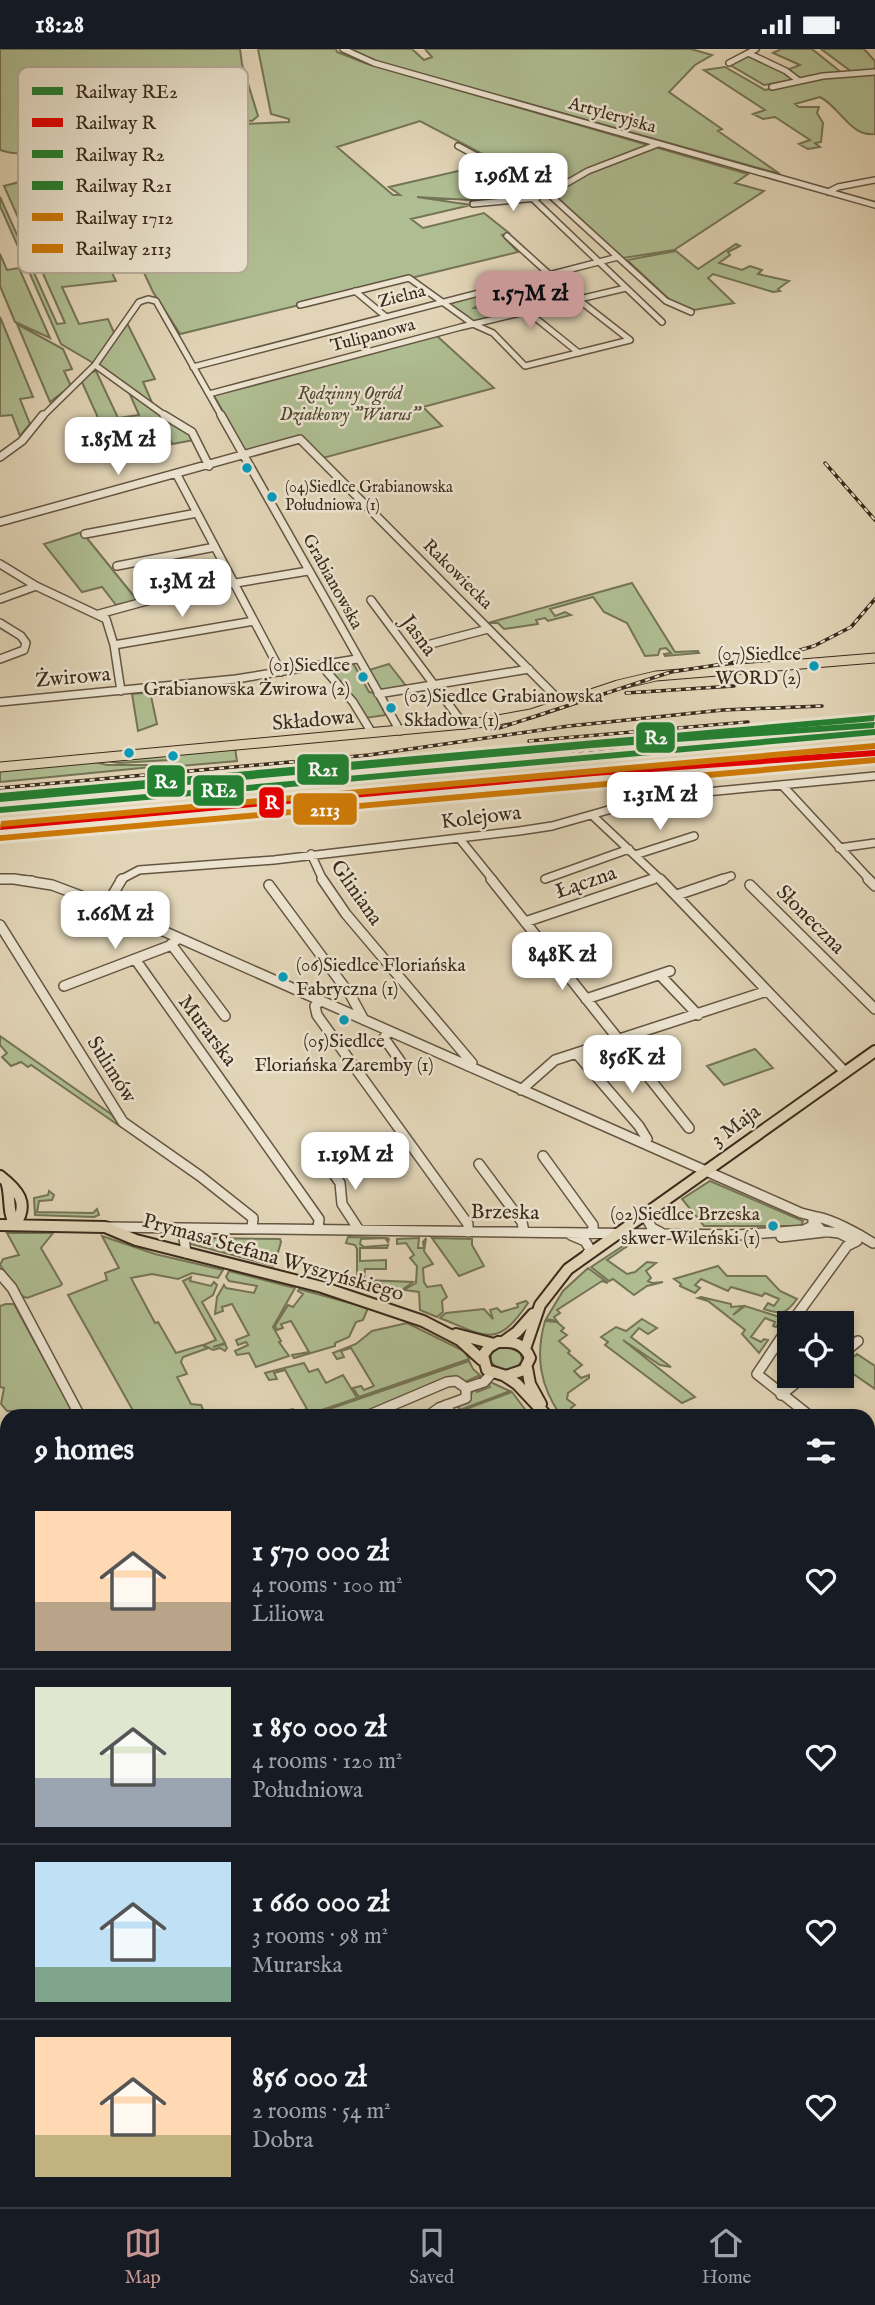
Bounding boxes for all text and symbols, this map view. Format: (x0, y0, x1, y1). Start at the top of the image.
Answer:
text: 18:28 (35, 8, 84, 41)
legend (18, 67, 248, 273)
text: Railway RE2 (75, 81, 178, 105)
street label: Artyleryjska (565, 92, 659, 140)
text: Railway R (75, 112, 156, 136)
text: Railway R2 (75, 144, 165, 168)
pin: 1.96M zł (441, 153, 585, 213)
text: 1.96M zł (475, 161, 551, 190)
text: Railway R21 (75, 175, 172, 199)
text: Railway 1712 (75, 207, 174, 231)
text: Railway 2113 (75, 238, 172, 262)
pin: 1.57M zł (458, 271, 602, 331)
text: 1.57M zł (492, 279, 568, 308)
street label: Zielna (376, 280, 428, 314)
street label: Tulipanowa (328, 314, 418, 358)
park label: Rodzinny Ogród Działkowy "Wiarus" (280, 383, 422, 427)
pin: 1.85M zł (46, 417, 190, 477)
text: 1.85M zł (81, 425, 155, 454)
unlabelled marker (240, 461, 254, 475)
place label: (04)Siedlce Grabianowska Południowa (1) (285, 478, 453, 516)
marker: (04)Siedlce Grabianowska Południowa (1) (265, 490, 279, 504)
street label: Grabianowska (296, 530, 368, 634)
street label: Rakowiecka (417, 535, 497, 615)
pin: 1.3M zł (117, 559, 247, 619)
text: 1.3M zł (149, 567, 215, 596)
street label: Jasna (393, 608, 443, 663)
place label: (07)Siedlce WORD (2) (715, 643, 801, 691)
place label: (01)Siedlce Grabianowska Żwirowa (2) (143, 654, 350, 702)
marker: (07)Siedlce WORD (2) (807, 659, 821, 673)
street label: Żwirowa (34, 661, 113, 695)
marker: (01)Siedlce Grabianowska Żwirowa (2) (356, 670, 370, 684)
place label: (02)Siedlce Grabianowska Składowa (1) (404, 685, 604, 733)
marker: (02)Siedlce Grabianowska Składowa (1) (384, 701, 398, 715)
street label: Składowa (271, 704, 356, 738)
line badge: R2 (635, 721, 676, 754)
text: R2 (644, 727, 668, 751)
unlabelled marker (122, 746, 136, 760)
unlabelled marker (166, 749, 180, 763)
line badge: R21 (296, 753, 350, 786)
text: R21 (308, 759, 338, 783)
line badge: R2 (146, 764, 186, 798)
text: R2 (154, 771, 178, 795)
pin: 1.31M zł (588, 773, 732, 832)
line badge: RE2 (192, 774, 245, 807)
text: RE2 (201, 780, 237, 804)
text: 1.31M zł (623, 780, 697, 809)
line badge: R (258, 786, 285, 819)
text: R (265, 792, 281, 816)
line badge: 2113 (292, 792, 358, 826)
text: 2113 (310, 799, 340, 823)
street label: Kolejowa (439, 800, 524, 836)
street label: Gliniana (324, 855, 389, 932)
street label: Łączna (552, 860, 621, 906)
street label: Słoneczna (770, 880, 851, 961)
pin: 1.66M zł (43, 891, 187, 951)
text: 1.66M zł (77, 899, 153, 928)
pin: 848K zł (497, 933, 627, 992)
text: 848K zł (528, 940, 596, 969)
place label: (06)Siedlce Floriańska Fabryczna (1) (296, 954, 466, 1002)
marker: (06)Siedlce Floriańska Fabryczna (1) (276, 970, 290, 984)
street label: Murarska (171, 990, 243, 1073)
marker: (05)Siedlce Floriańska Zaremby (1) (337, 1013, 351, 1027)
place label: (05)Siedlce Floriańska Zaremby (1) (254, 1030, 434, 1078)
street label: Sulimów (80, 1031, 143, 1110)
pin: 856K zł (567, 1035, 697, 1095)
text: 856K zł (599, 1043, 665, 1072)
street label: 3 Maja (706, 1098, 767, 1153)
pin: 1.19M zł (283, 1133, 427, 1192)
text: 1.19M zł (317, 1140, 393, 1169)
street label: Brzeska (470, 1199, 540, 1227)
place label: (02)Siedlce Brzeska skwer Wileński (1) (610, 1203, 761, 1251)
street label: Prymasa Stefana Wyszyńskiego (139, 1208, 407, 1308)
marker: (02)Siedlce Brzeska skwer Wileński (1) (766, 1219, 780, 1233)
map controls (777, 1311, 854, 1388)
button: locate (777, 1311, 854, 1388)
text: 9 homes (35, 1432, 134, 1470)
icon: filters (802, 1432, 840, 1470)
text: 1 570 000 zł (252, 1533, 389, 1571)
icon: home (91, 1539, 175, 1623)
icon: heart (802, 1562, 840, 1600)
text: 4 rooms · 100 m² (252, 1571, 403, 1600)
text: Liliowa (252, 1600, 324, 1629)
text: 1 850 000 zł (252, 1709, 386, 1747)
icon: home (91, 1715, 175, 1799)
icon: heart (802, 1738, 840, 1776)
text: 4 rooms · 120 m² (252, 1747, 402, 1776)
text: Południowa (252, 1776, 363, 1805)
text: 1 660 000 zł (252, 1884, 389, 1922)
icon: home (91, 1890, 175, 1974)
icon: heart (802, 1913, 840, 1951)
text: 3 rooms · 98 m² (252, 1922, 388, 1951)
text: Murarska (252, 1951, 342, 1980)
text: 856 000 zł (252, 2059, 367, 2097)
icon: home (91, 2065, 175, 2149)
icon: heart (802, 2088, 840, 2126)
text: 2 rooms · 54 m² (252, 2097, 391, 2126)
text: Dobra (252, 2126, 313, 2155)
tab: Map (124, 2224, 162, 2290)
tab: Saved (409, 2224, 454, 2290)
tab: Home (702, 2224, 751, 2290)

